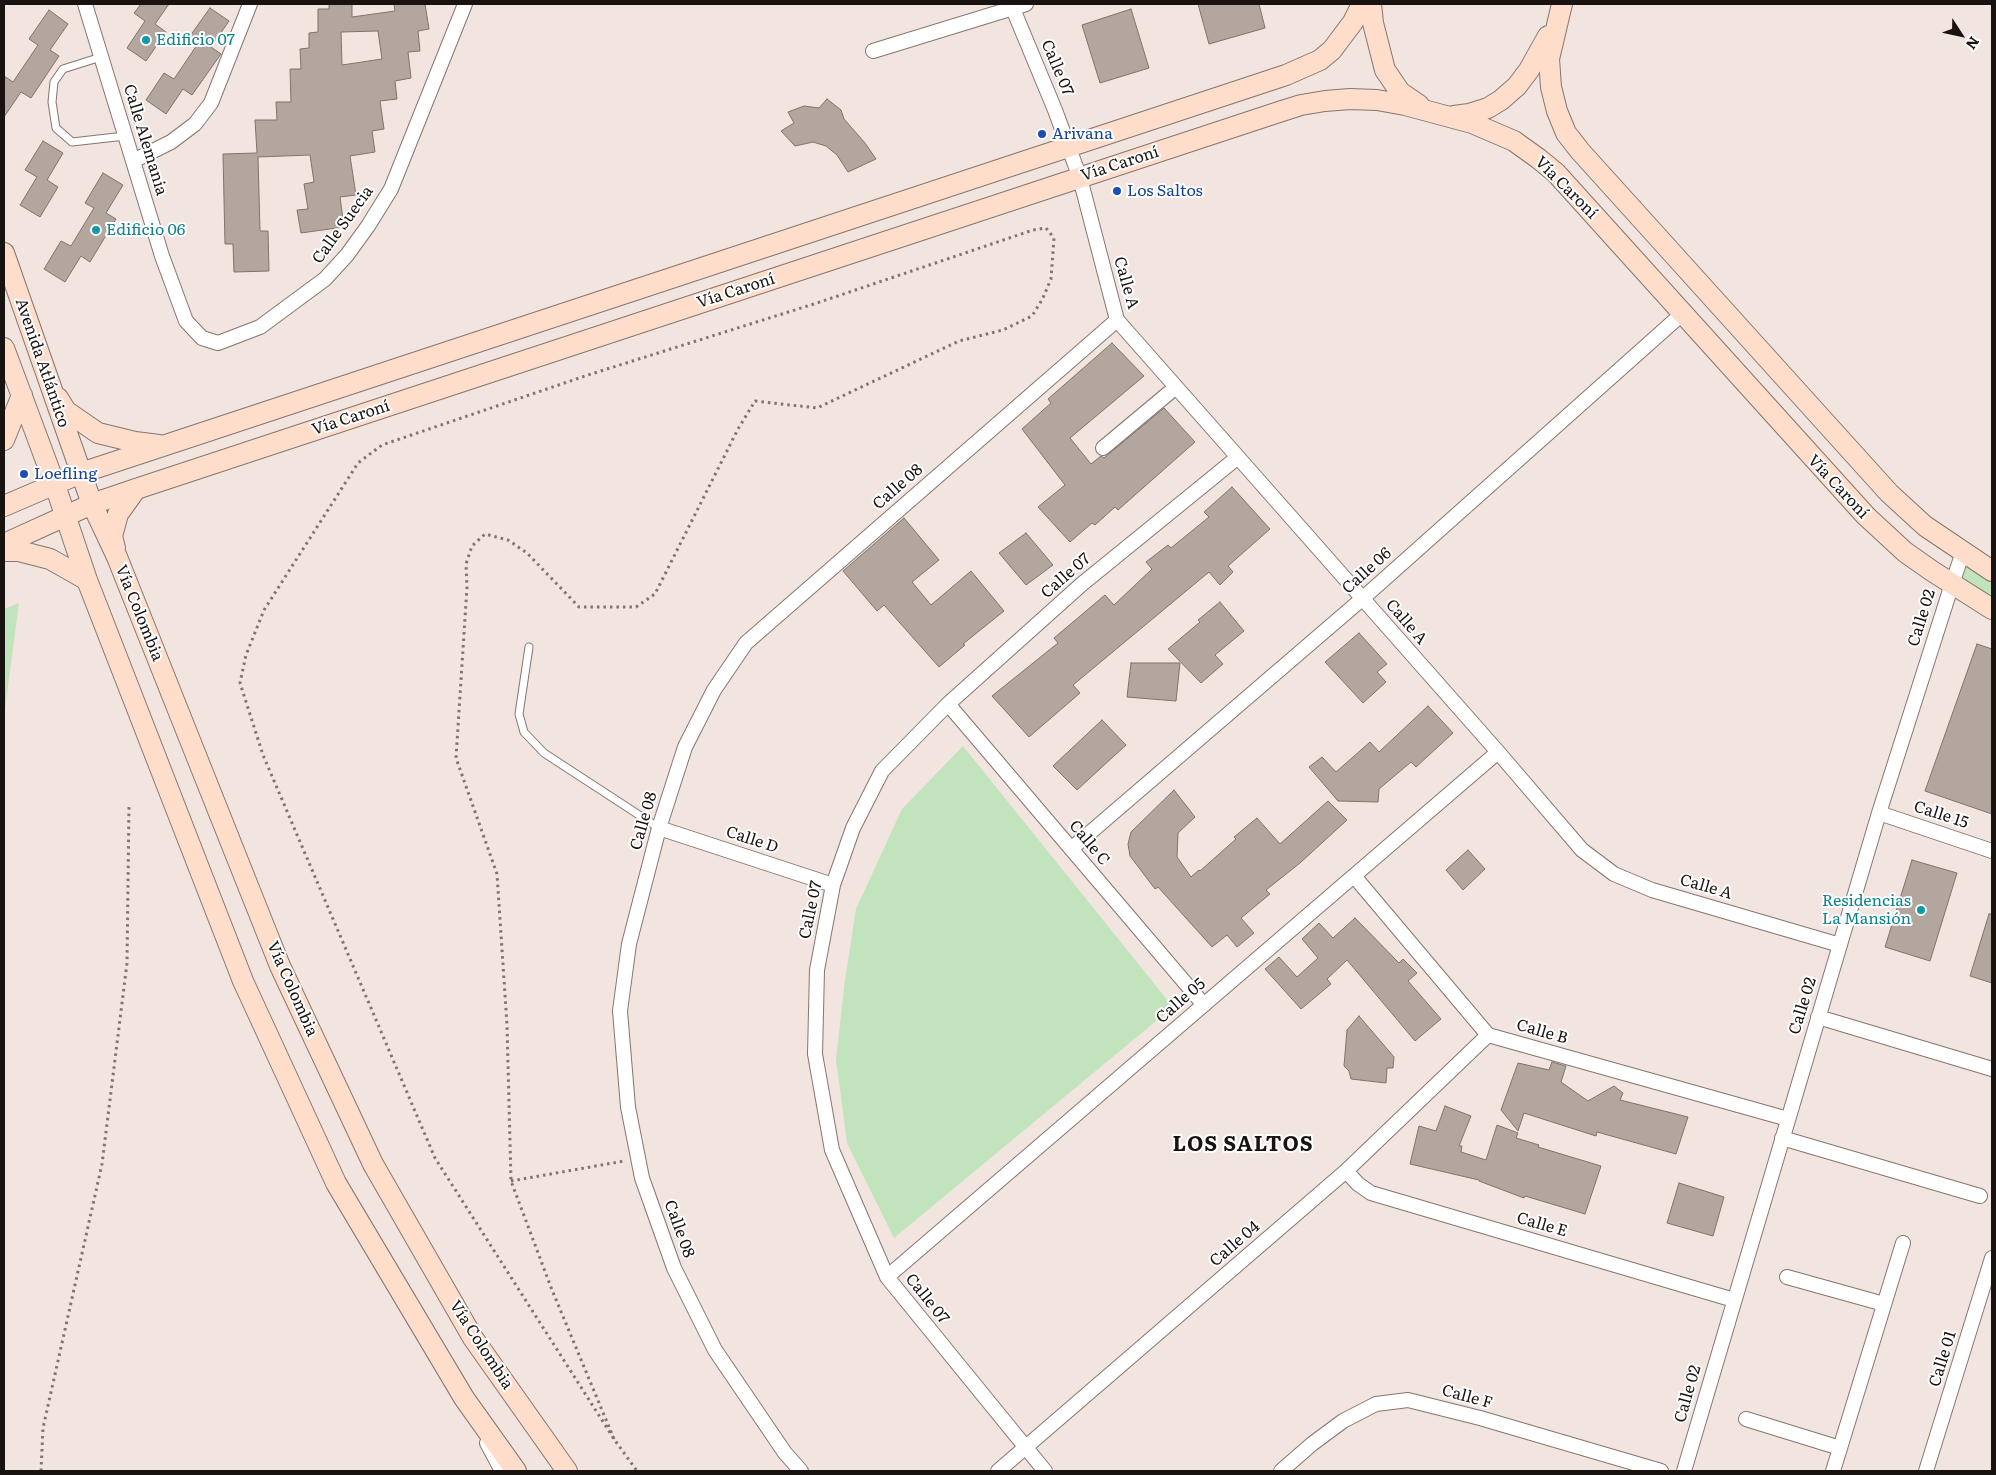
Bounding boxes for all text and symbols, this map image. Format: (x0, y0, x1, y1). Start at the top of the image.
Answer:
north arrow (1936, 10, 1986, 60)
place label: Edificio 07 (156, 30, 235, 50)
text: N (1962, 33, 1985, 54)
marker: Edificio 07 (140, 34, 152, 46)
street label: Calle 07 (1037, 37, 1077, 99)
street label: Calle Alemania (119, 82, 171, 198)
place label: Arivana (1052, 124, 1113, 144)
marker: Arivana (1036, 128, 1048, 140)
street label: Vía Caroní (1079, 142, 1161, 186)
street label: Vía Caroní (1531, 153, 1601, 223)
place label: Los Saltos (1127, 181, 1203, 201)
street label: Calle Suecia (308, 182, 378, 268)
marker: Los Saltos (1111, 185, 1123, 197)
place label: Edificio 06 (106, 220, 185, 240)
marker: Edificio 06 (90, 224, 102, 236)
street label: Calle A (1109, 255, 1143, 311)
street label: Vía Caroní (695, 269, 777, 313)
street label: Avenida Atlántico (11, 296, 73, 430)
street label: Vía Caroní (310, 396, 392, 440)
street label: Vía Caroní (1803, 451, 1873, 523)
street label: Calle 08 (869, 460, 927, 514)
place label: Loefling (34, 464, 97, 484)
marker: Loefling (18, 468, 30, 480)
street label: Calle 06 (1338, 544, 1396, 598)
street label: Calle 07 (1037, 549, 1095, 603)
street label: Vía Colombia (111, 562, 167, 664)
street label: Calle 02 (1904, 587, 1940, 649)
street label: Calle A (1381, 596, 1431, 648)
street label: Calle 08 (627, 790, 661, 852)
street label: Calle 15 (1911, 797, 1971, 833)
street label: Calle C (1065, 817, 1113, 869)
street label: Calle D (723, 823, 781, 857)
street label: Calle A (1678, 870, 1734, 904)
street label: Calle 07 (795, 879, 827, 941)
place label: Residencias La Mansión (1822, 891, 1911, 929)
marker: Residencias La Mansión (1915, 904, 1927, 916)
street label: Vía Colombia (262, 938, 322, 1040)
street label: Calle 05 (1152, 974, 1210, 1028)
street label: Calle 02 (1785, 975, 1821, 1037)
street label: Calle B (1514, 1016, 1570, 1048)
district label: LOS SALTOS (1171, 1132, 1315, 1158)
street label: Calle 08 (660, 1198, 698, 1260)
street label: Calle E (1514, 1209, 1570, 1241)
street label: Calle 04 (1206, 1217, 1264, 1271)
street label: Calle 07 (901, 1270, 953, 1328)
street label: Vía Colombia (445, 1297, 517, 1393)
street label: Calle 01 (1925, 1329, 1961, 1389)
street label: Calle 02 (1671, 1363, 1705, 1425)
street label: Calle F (1440, 1381, 1494, 1413)

